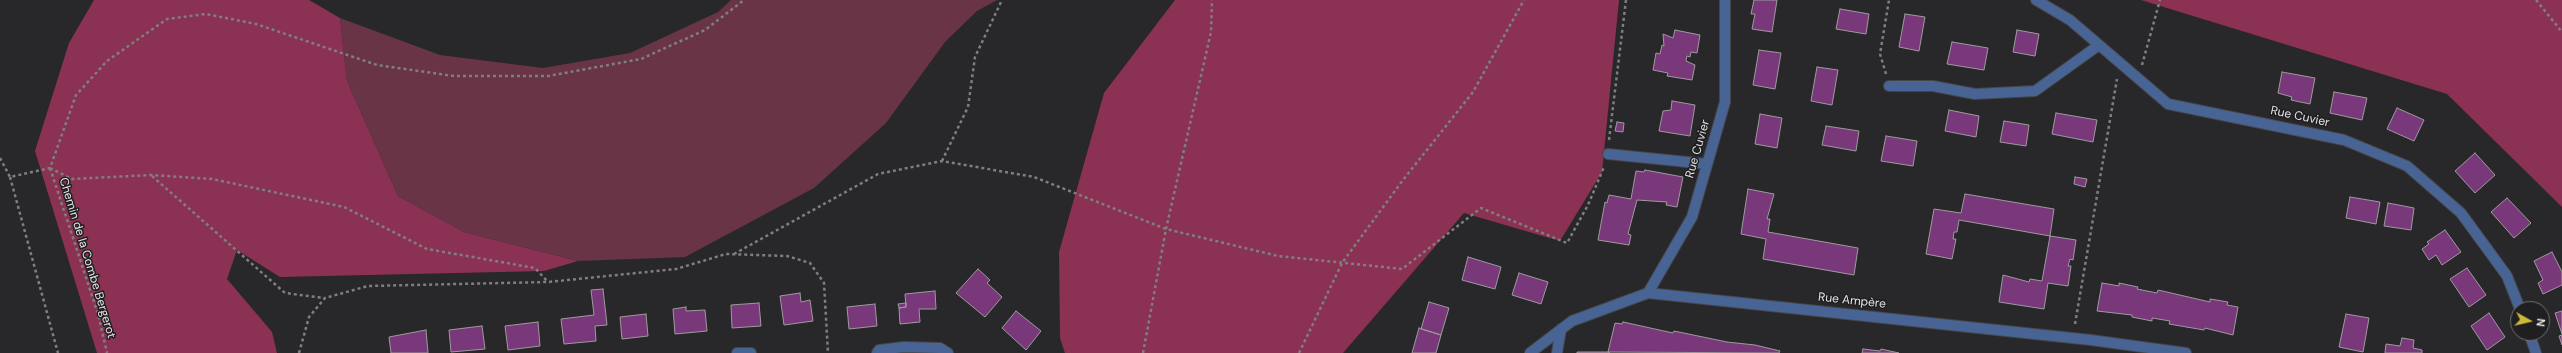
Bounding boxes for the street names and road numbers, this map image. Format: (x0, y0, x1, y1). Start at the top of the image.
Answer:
street label: Rue Cuvier (2269, 104, 2331, 130)
street label: Rue Cuvier (1683, 118, 1713, 180)
street label: Chemin de la Combe Bergerot (56, 176, 118, 340)
street label: Rue Ampère (1817, 290, 1887, 312)

